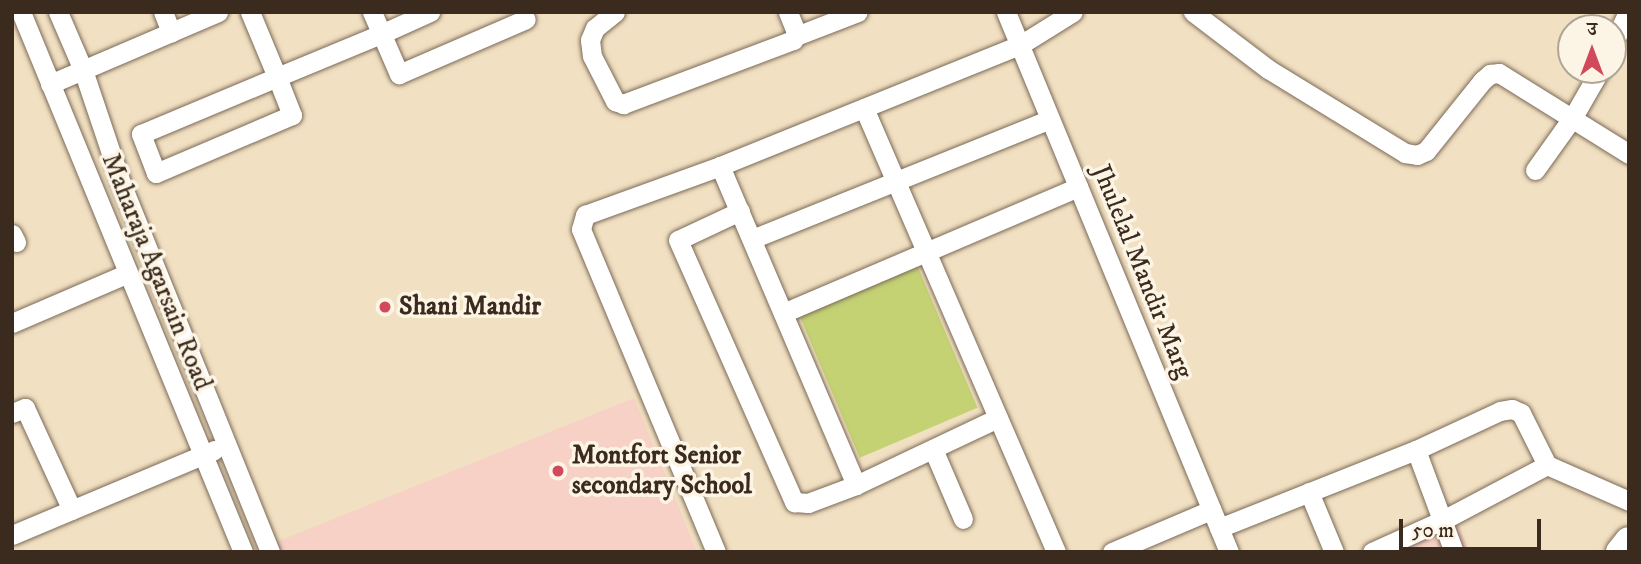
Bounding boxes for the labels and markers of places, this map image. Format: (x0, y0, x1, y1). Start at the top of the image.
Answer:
place label: Shani Mandir (399, 291, 541, 323)
marker: Shani Mandir (377, 299, 393, 315)
place label: Montfort Senior secondary School (572, 440, 752, 502)
marker: Montfort Senior secondary School (550, 463, 566, 479)

